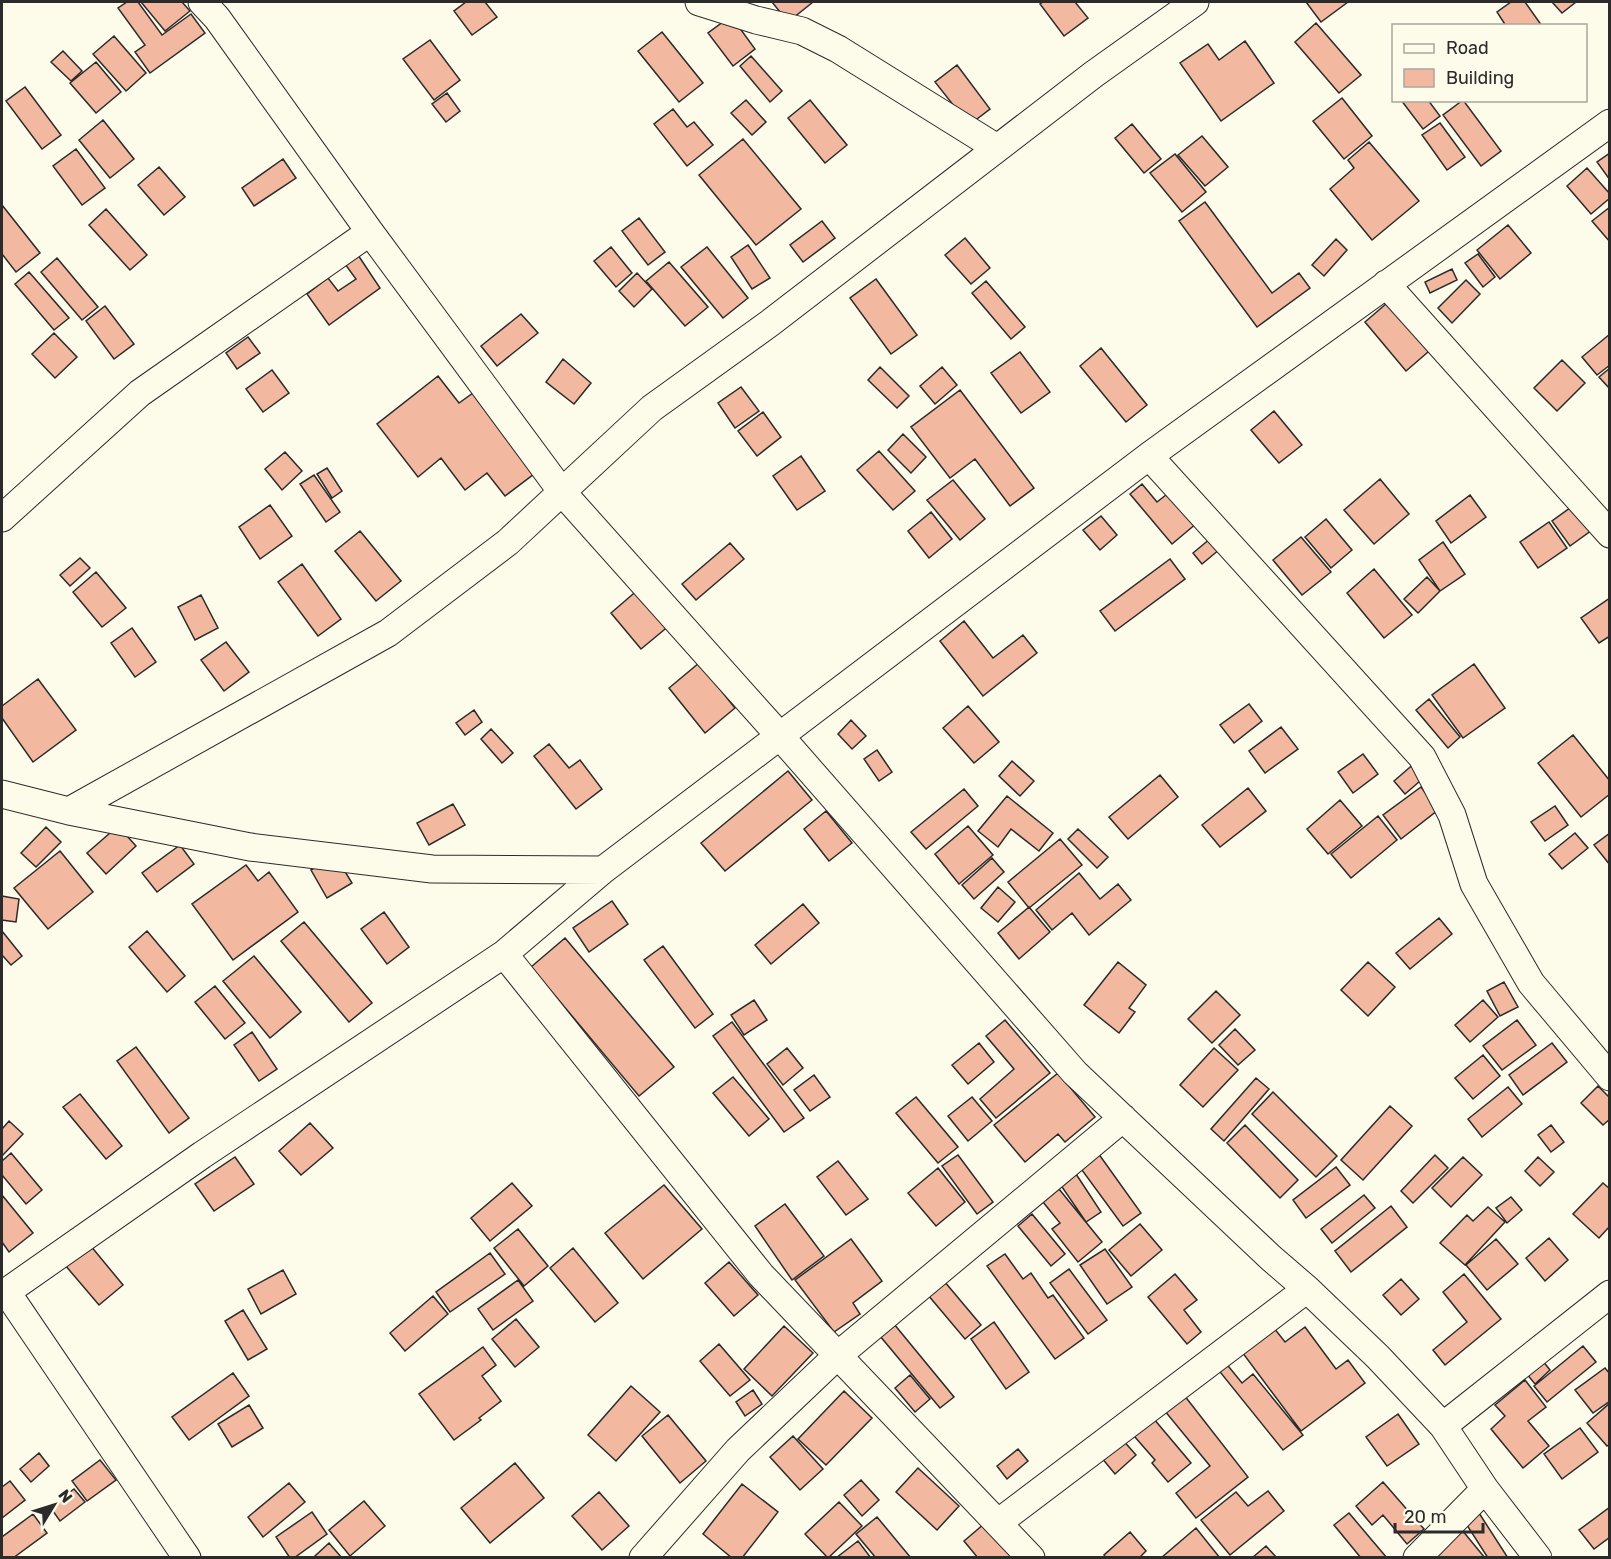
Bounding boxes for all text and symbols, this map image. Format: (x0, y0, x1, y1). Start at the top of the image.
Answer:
legend (1392, 24, 1587, 102)
text: Road (1446, 37, 1489, 59)
text: Building (1446, 67, 1514, 89)
north arrow (24, 1475, 84, 1535)
text: N (54, 1486, 76, 1506)
scale bar (1395, 1496, 1484, 1534)
text: 20 m (1404, 1506, 1446, 1528)

